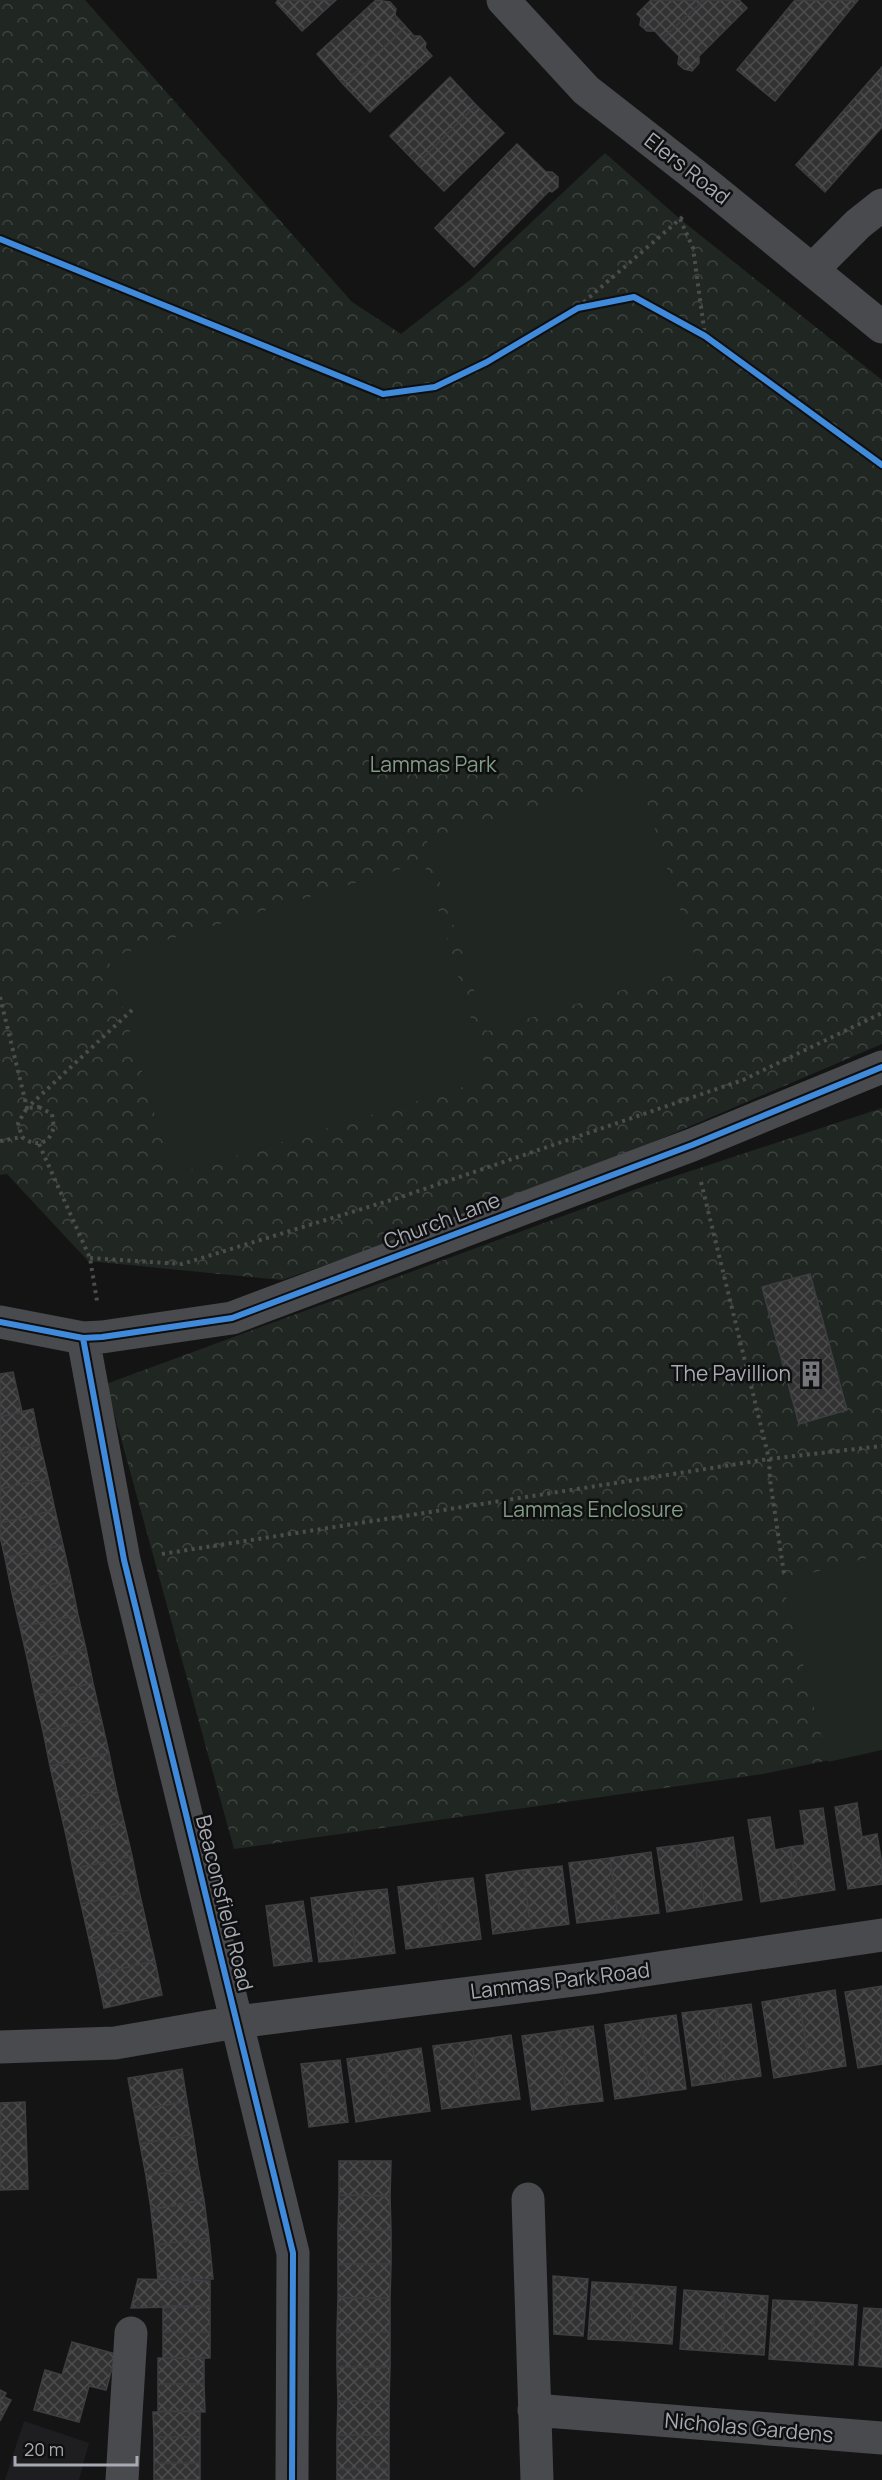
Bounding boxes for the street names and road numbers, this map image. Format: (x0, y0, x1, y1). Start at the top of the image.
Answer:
street label: Elers Road (639, 126, 736, 210)
street label: Church Lane (379, 1185, 504, 1255)
street label: Beaconsfield Road (190, 1812, 260, 1994)
street label: Lammas Park Road (468, 1955, 651, 2005)
street label: Nicholas Gardens (664, 2406, 835, 2448)

